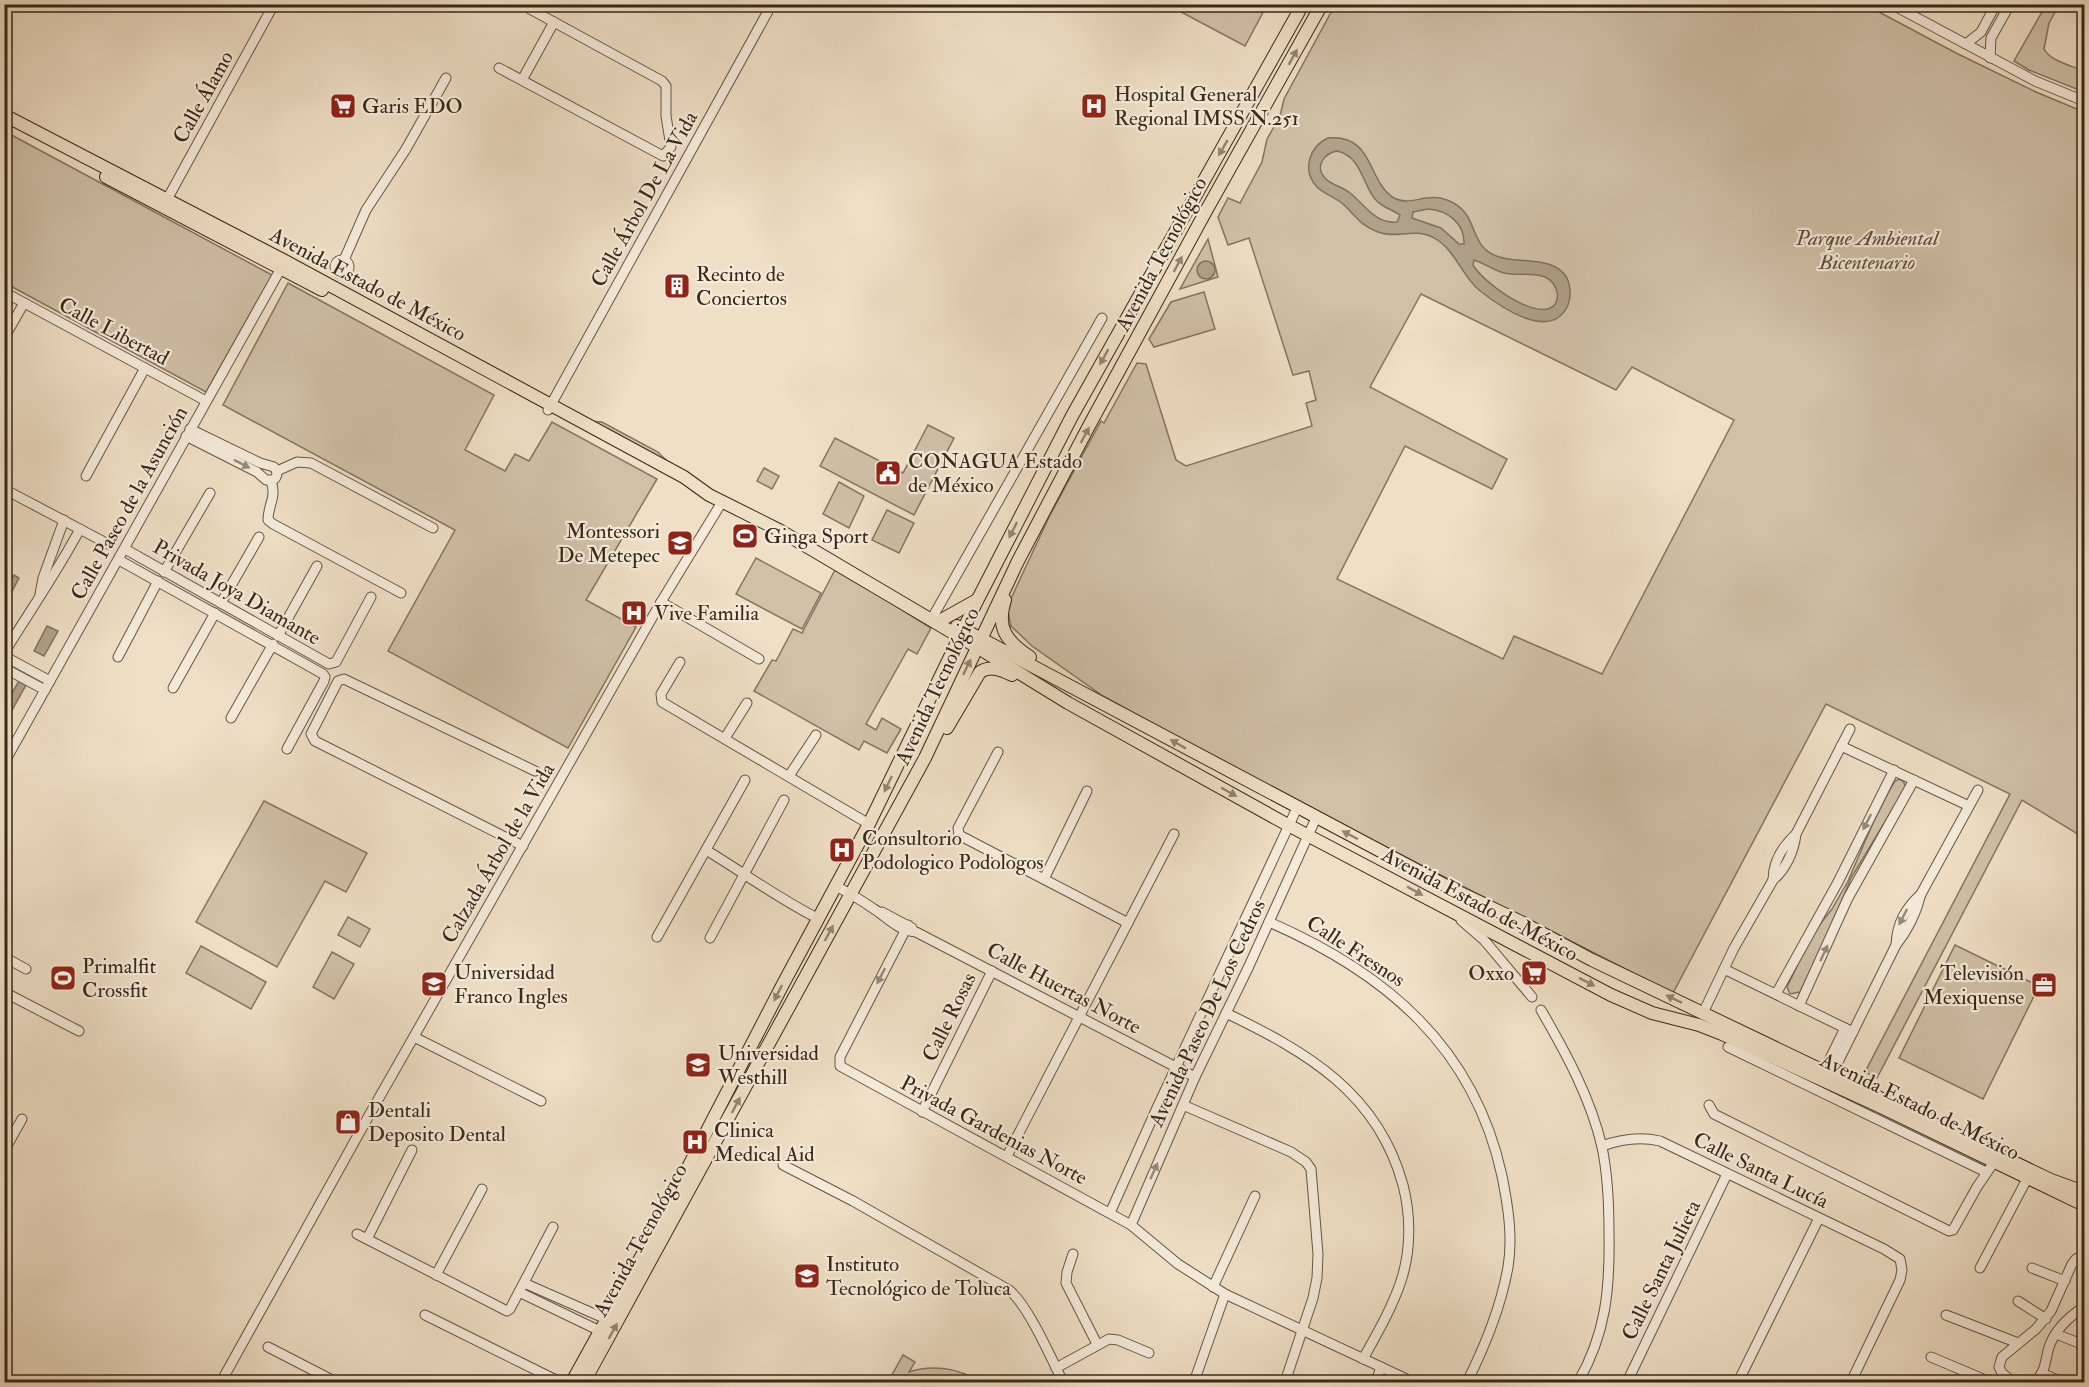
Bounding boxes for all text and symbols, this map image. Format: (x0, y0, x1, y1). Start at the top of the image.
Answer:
street label: Calle Álamo (167, 46, 240, 148)
one-way arrow (1288, 48, 1298, 65)
place label: Hospital General Regional IMSS N.251 (1114, 81, 1299, 132)
supermarket icon: Garis EDO (328, 91, 358, 121)
hospital icon: Hospital General Regional IMSS N.251 (1079, 91, 1109, 121)
place label: Garis EDO (362, 93, 463, 120)
street label: Calle Árbol De La Vida (585, 106, 704, 292)
one-way arrow (1217, 140, 1228, 156)
street label: Avenida Tecnológico (1109, 172, 1213, 337)
street label: Avenida Estado de México (264, 221, 471, 348)
park label: Parque Ambiental Bicentenario (1795, 225, 1940, 276)
one-way arrow (1173, 255, 1183, 272)
place label: Recinto de Conciertos (696, 261, 787, 312)
building icon: Recinto de Conciertos (662, 271, 692, 301)
street label: Calle Libertad (54, 291, 174, 372)
one-way arrow (1099, 349, 1109, 366)
street label: Calle Paseo de la Asunción (65, 401, 194, 605)
one-way arrow (1079, 426, 1089, 444)
place label: CONAGUA Estado de México (908, 448, 1082, 499)
public building icon: CONAGUA Estado de México (873, 458, 903, 488)
one-way arrow (234, 460, 251, 469)
place label: Montessori De Metepec (558, 518, 661, 569)
sports icon: Ginga Sport (730, 521, 760, 551)
one-way arrow (1008, 522, 1018, 539)
place label: Ginga Sport (764, 523, 869, 550)
school or university icon: Montessori De Metepec (665, 528, 695, 558)
street label: Privada Joya Diamante (148, 533, 326, 652)
hospital icon: Vive Familia (619, 598, 649, 628)
place label: Vive Familia (654, 600, 759, 627)
street label: Avenida Tecnológico (889, 603, 986, 770)
one-way arrow (963, 658, 972, 675)
one-way arrow (1169, 739, 1186, 749)
street label: Calzada Árbol de la Vida (436, 758, 561, 948)
one-way arrow (883, 776, 892, 793)
one-way arrow (1221, 787, 1238, 797)
one-way arrow (1862, 814, 1872, 831)
place label: Consultorio Podologico Podologos (862, 825, 1043, 876)
one-way arrow (1341, 830, 1358, 840)
hospital icon: Consultorio Podologico Podologos (827, 835, 857, 865)
street label: Avenida Estado de México (1376, 841, 1583, 968)
one-way arrow (1407, 886, 1424, 896)
street label: Avenida Paseo De Los Cedros (1142, 895, 1272, 1132)
one-way arrow (1898, 909, 1908, 926)
street label: Calle Fresnos (1301, 910, 1410, 993)
one-way arrow (824, 925, 834, 942)
street label: Calle Huertas Norte (982, 936, 1146, 1041)
one-way arrow (1819, 944, 1828, 961)
place label: Primalfit Crossfit (82, 953, 156, 1004)
supermarket icon: Oxxo (1519, 958, 1549, 988)
place label: Universidad Franco Ingles (454, 959, 568, 1010)
place label: Oxxo (1468, 960, 1514, 987)
place label: Televisión Mexiquense (1923, 960, 2024, 1011)
sports icon: Primalfit Crossfit (48, 963, 78, 993)
one-way arrow (876, 968, 886, 985)
street label: Calle Rosas (916, 968, 983, 1066)
school or university icon: Universidad Franco Ingles (419, 969, 449, 999)
office icon: Televisión Mexiquense (2029, 970, 2059, 1000)
one-way arrow (1579, 978, 1596, 987)
one-way arrow (773, 984, 783, 1001)
one-way arrow (1665, 995, 1682, 1004)
place label: Universidad Westhill (717, 1040, 820, 1091)
street label: Avenida Estado de México (1815, 1046, 2024, 1166)
school or university icon: Universidad Westhill (683, 1050, 713, 1080)
street label: Privada Gardenias Norte (896, 1070, 1092, 1191)
one-way arrow (731, 1096, 741, 1113)
place label: Dentali Deposito Dental (368, 1097, 507, 1148)
shop icon: Dentali Deposito Dental (333, 1107, 363, 1137)
place label: Clinica Medical Aid (714, 1117, 815, 1168)
street label: Calle Santa Lucía (1689, 1126, 1833, 1215)
hospital icon: Clinica Medical Aid (680, 1127, 710, 1157)
street label: Avenida Tecnológico (587, 1159, 694, 1322)
one-way arrow (1150, 1162, 1160, 1180)
street label: Calle Santa Julieta (1616, 1195, 1707, 1345)
place label: Instituto Tecnológico de Toluca (826, 1251, 1011, 1302)
school or university icon: Instituto Tecnológico de Toluca (792, 1261, 822, 1291)
one-way arrow (607, 1323, 618, 1339)

